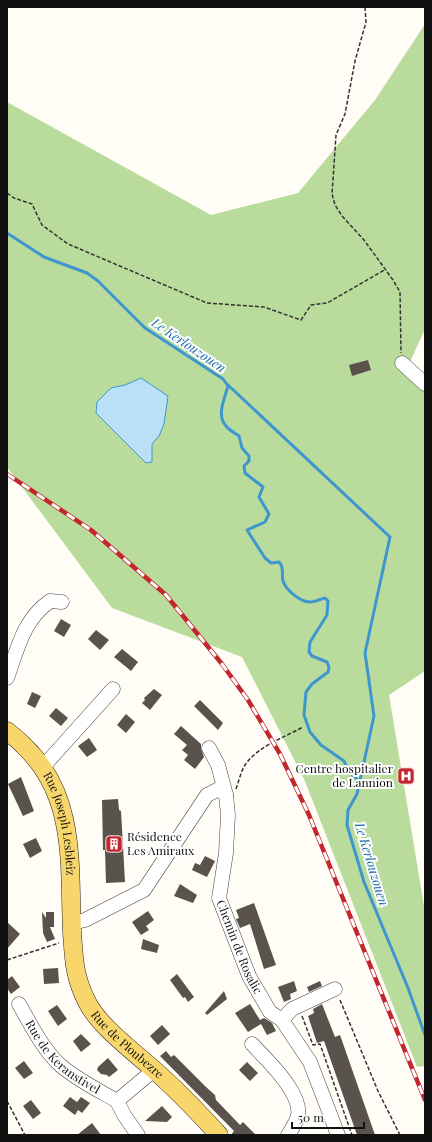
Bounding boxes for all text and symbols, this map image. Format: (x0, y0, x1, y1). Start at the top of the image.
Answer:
water label: Le Kerlouzouen (148, 313, 230, 376)
place label: Centre hospitalier de Lannion (295, 760, 394, 790)
hospital icon: Centre hospitalier de Lannion (396, 766, 416, 786)
street label: Rue Joseph Lesbleiz (40, 769, 79, 876)
water label: Le Kerlouzouen (351, 819, 393, 907)
place label: Résidence Les Amiraux (127, 828, 195, 858)
building icon: Résidence Les Amiraux (104, 834, 124, 854)
street label: Chemin de Rosalic (213, 897, 267, 997)
street label: Rue de Ploubezre (88, 1007, 167, 1082)
street label: Rue de Keranstivel (22, 1017, 104, 1097)
scale bar (292, 1104, 364, 1130)
text: 50 m (298, 1109, 324, 1125)

